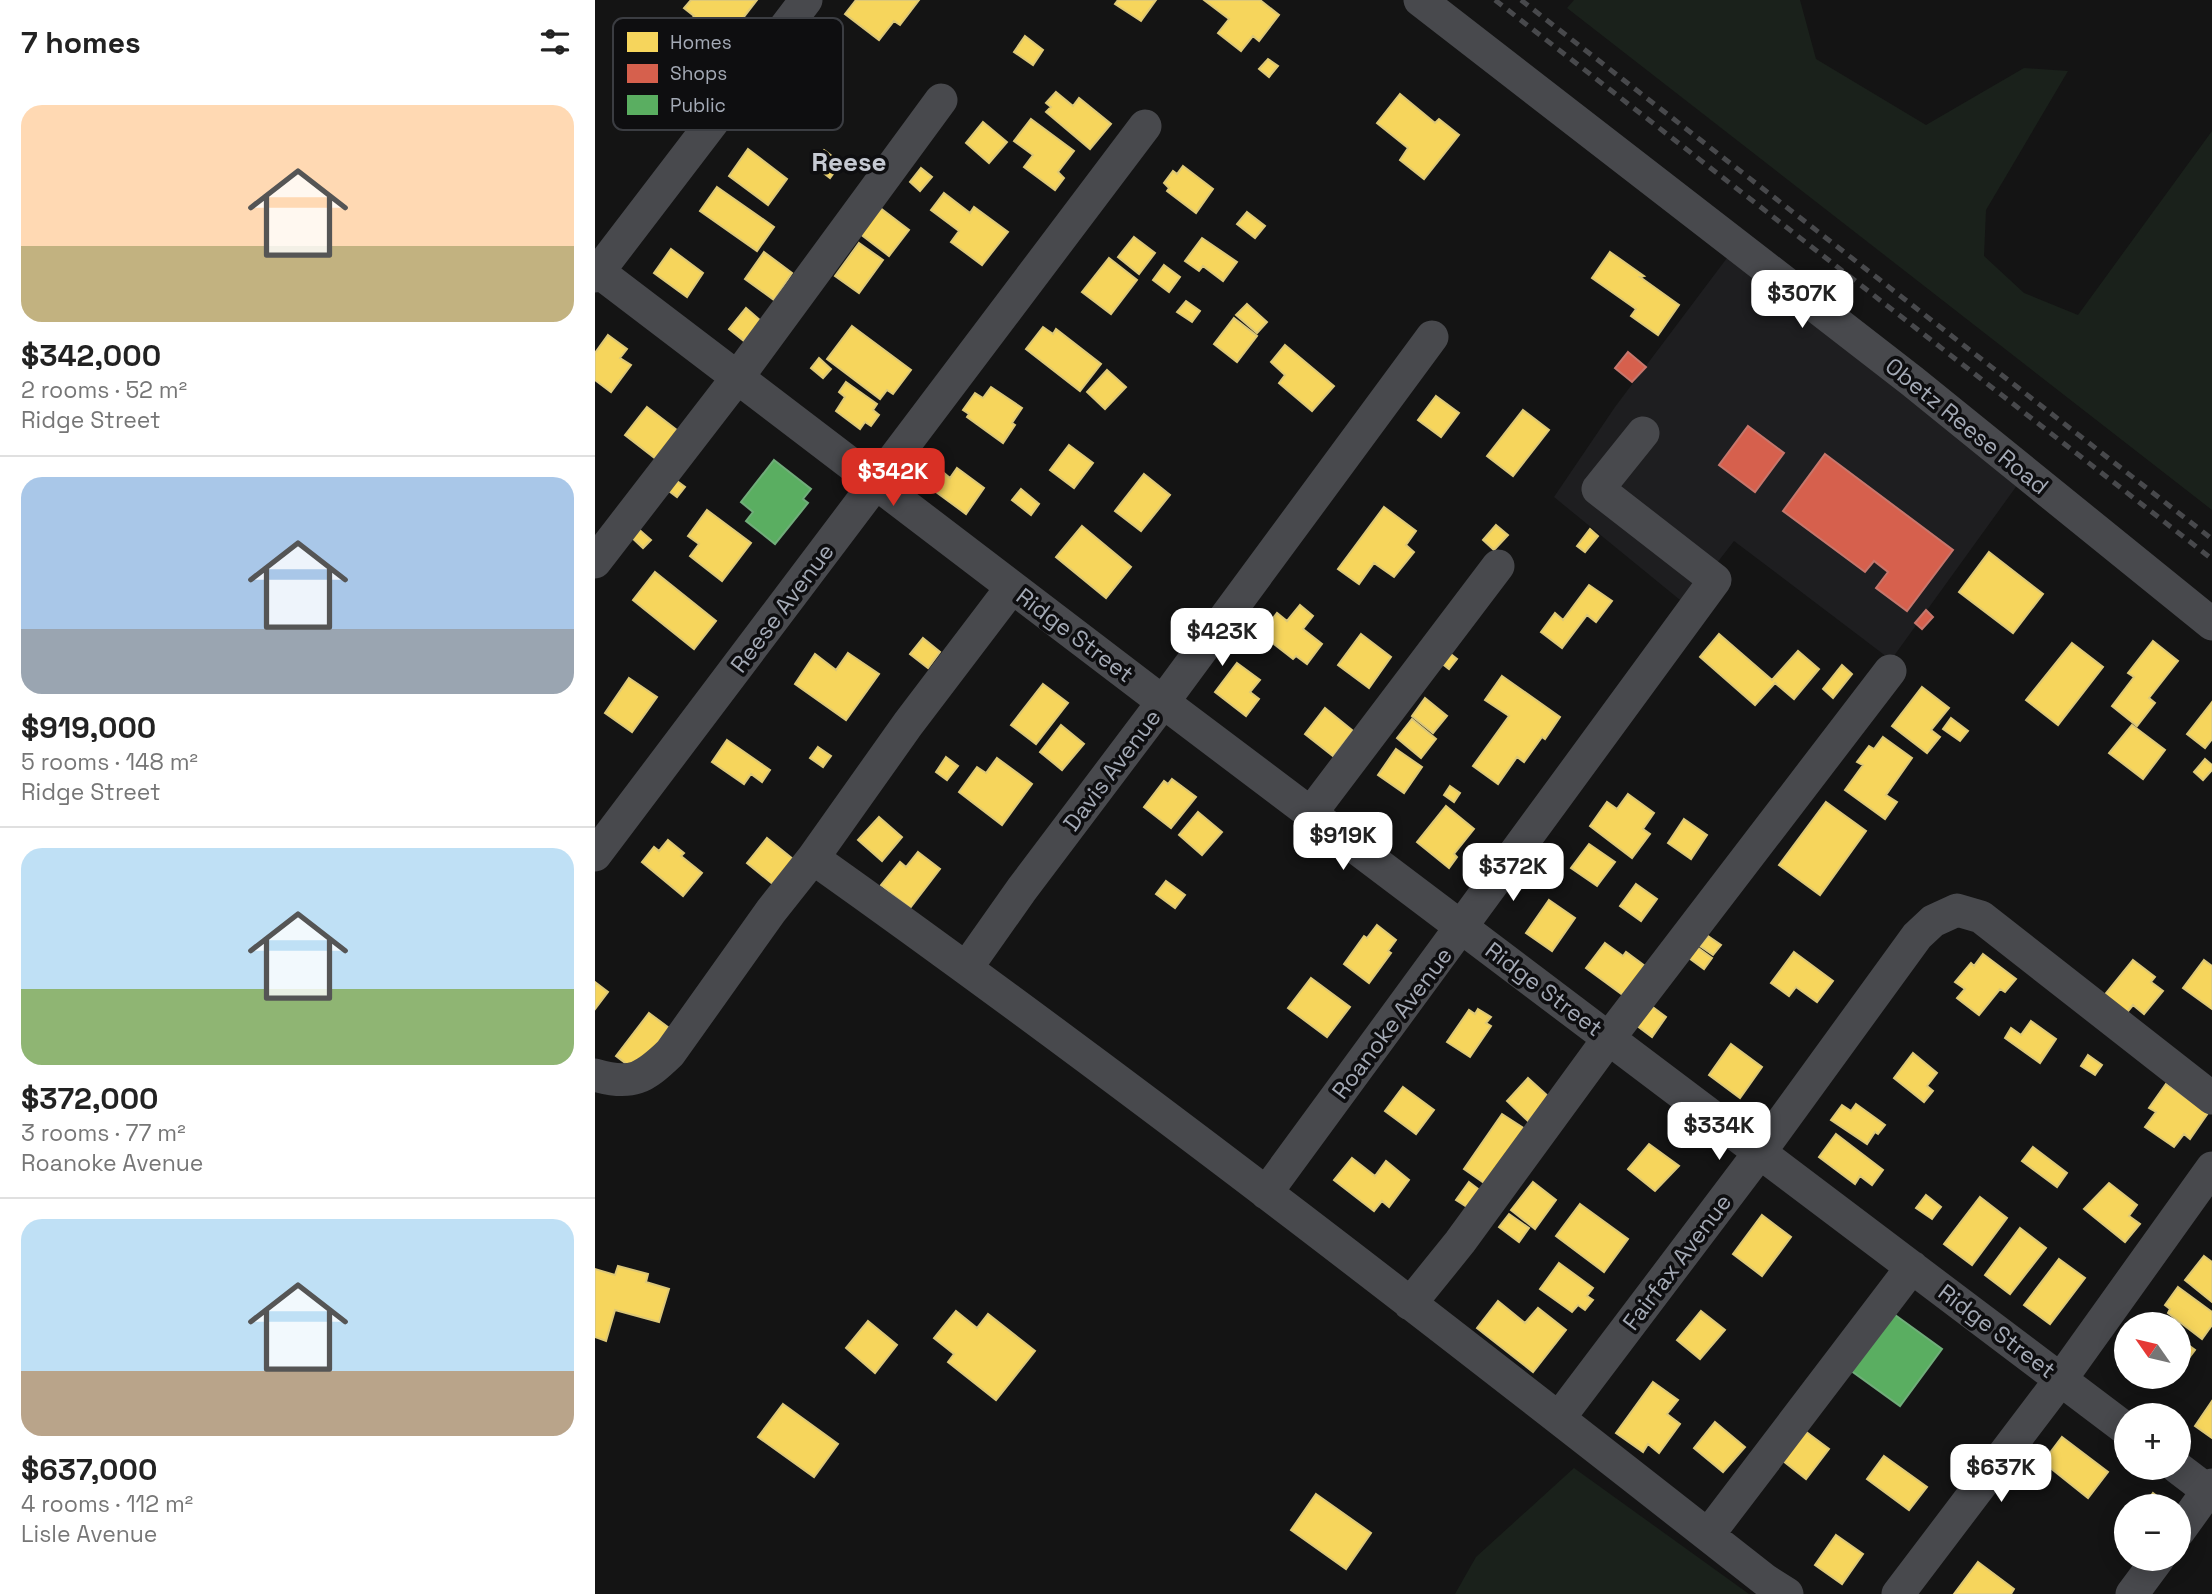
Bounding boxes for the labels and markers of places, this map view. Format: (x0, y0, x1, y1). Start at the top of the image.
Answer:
pin: $307K (1753, 270, 1851, 330)
pin: $342K (844, 448, 942, 508)
pin: $423K (1173, 608, 1271, 668)
pin: $919K (1294, 812, 1392, 872)
pin: $372K (1464, 844, 1562, 903)
pin: $334K (1670, 1102, 1768, 1162)
pin: $637K (1952, 1444, 2050, 1504)

